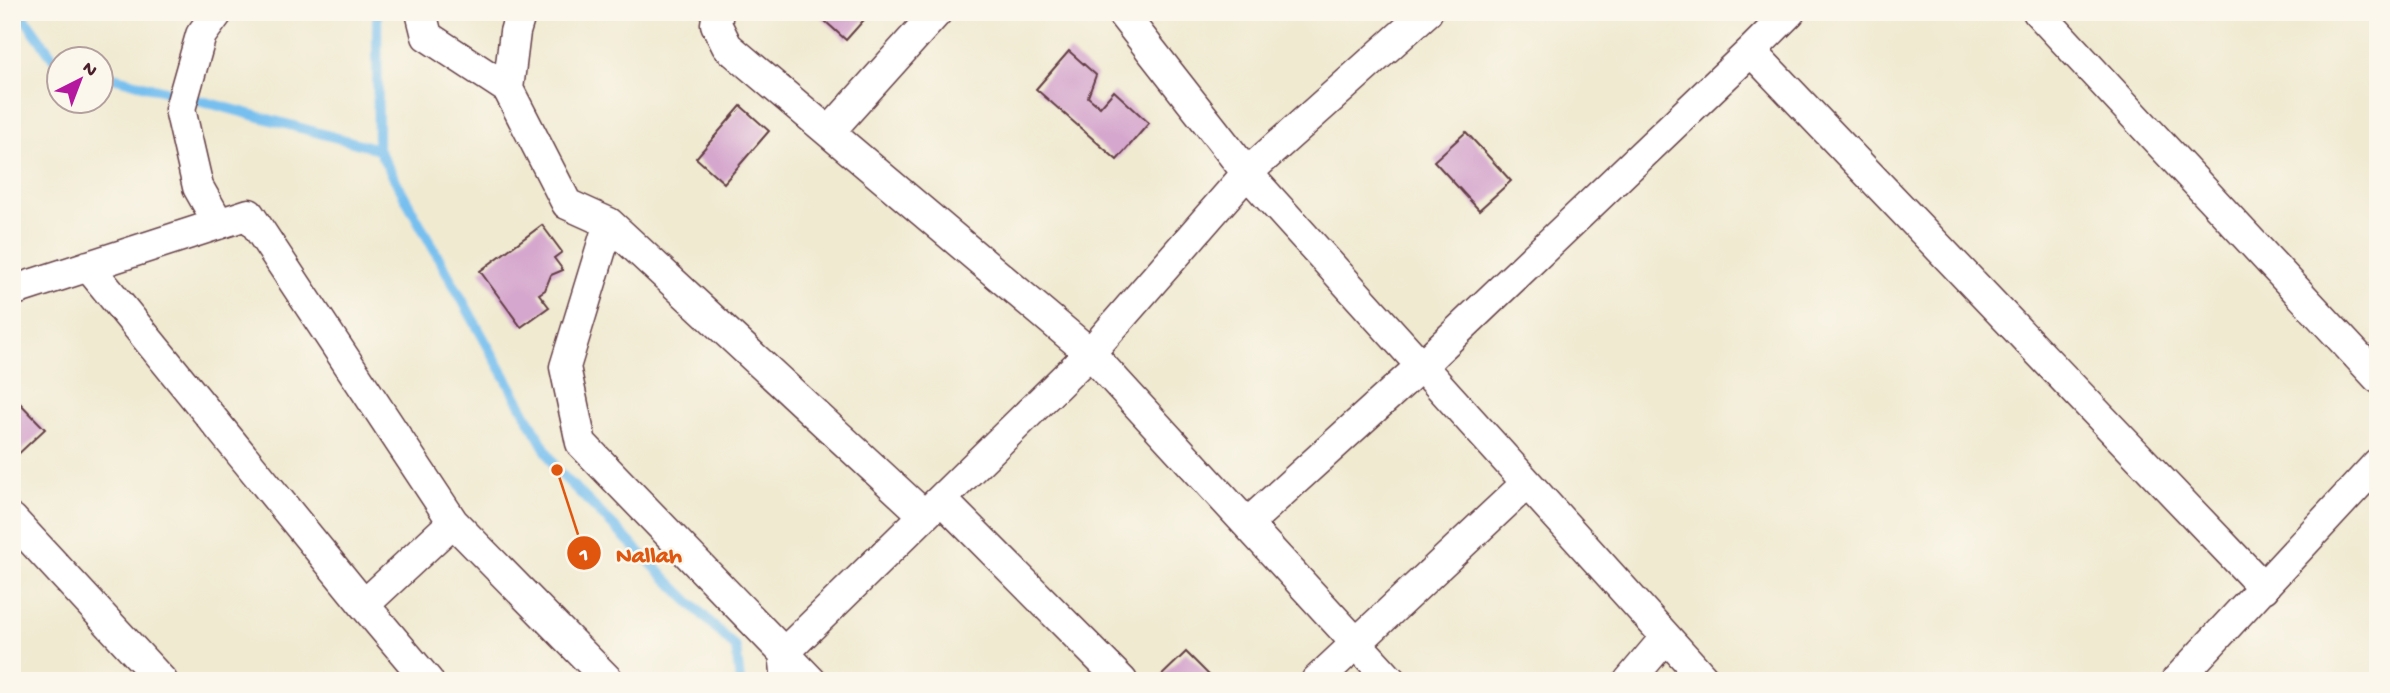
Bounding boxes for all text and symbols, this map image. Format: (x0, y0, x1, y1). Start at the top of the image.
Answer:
north arrow (46, 46, 116, 116)
text: N (77, 57, 101, 83)
callout: Nallah (567, 531, 696, 576)
text: Nallah (616, 543, 682, 572)
text: 1 (579, 544, 588, 569)

